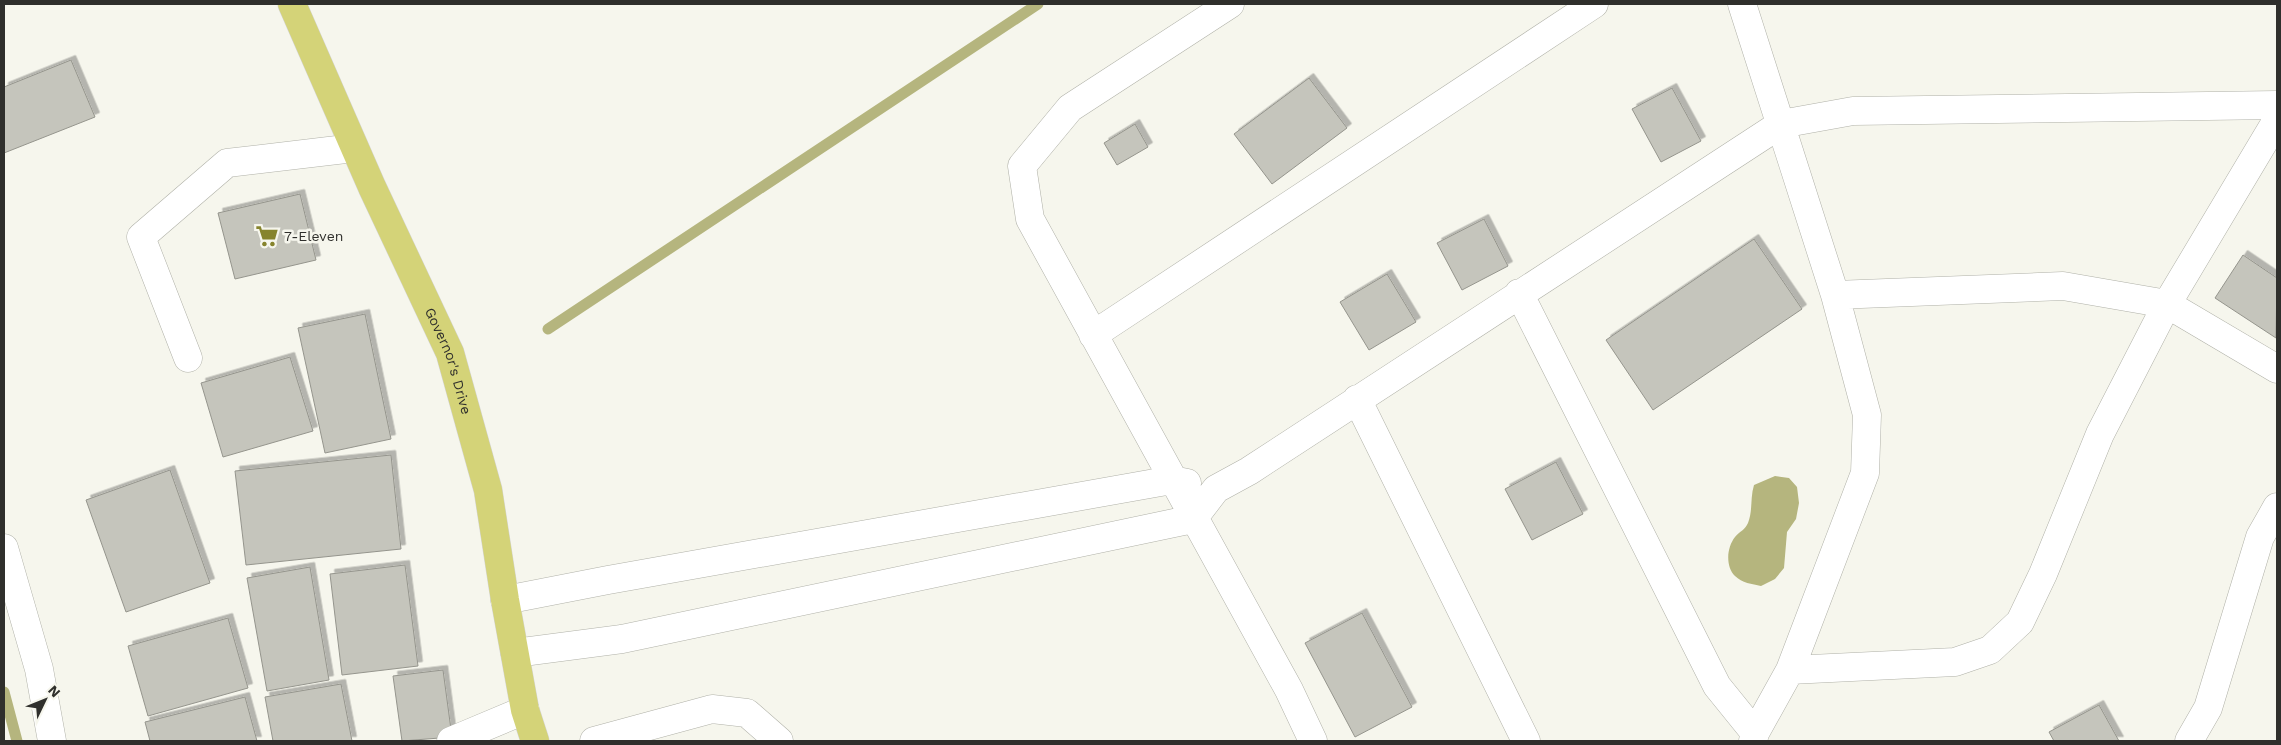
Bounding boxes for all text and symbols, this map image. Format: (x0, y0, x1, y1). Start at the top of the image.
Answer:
supermarket icon: 7-Eleven (254, 223, 280, 249)
place label: 7-Eleven (284, 228, 343, 244)
street label: Governor's Drive (422, 305, 475, 416)
north arrow (20, 675, 70, 725)
text: N (45, 682, 64, 700)

